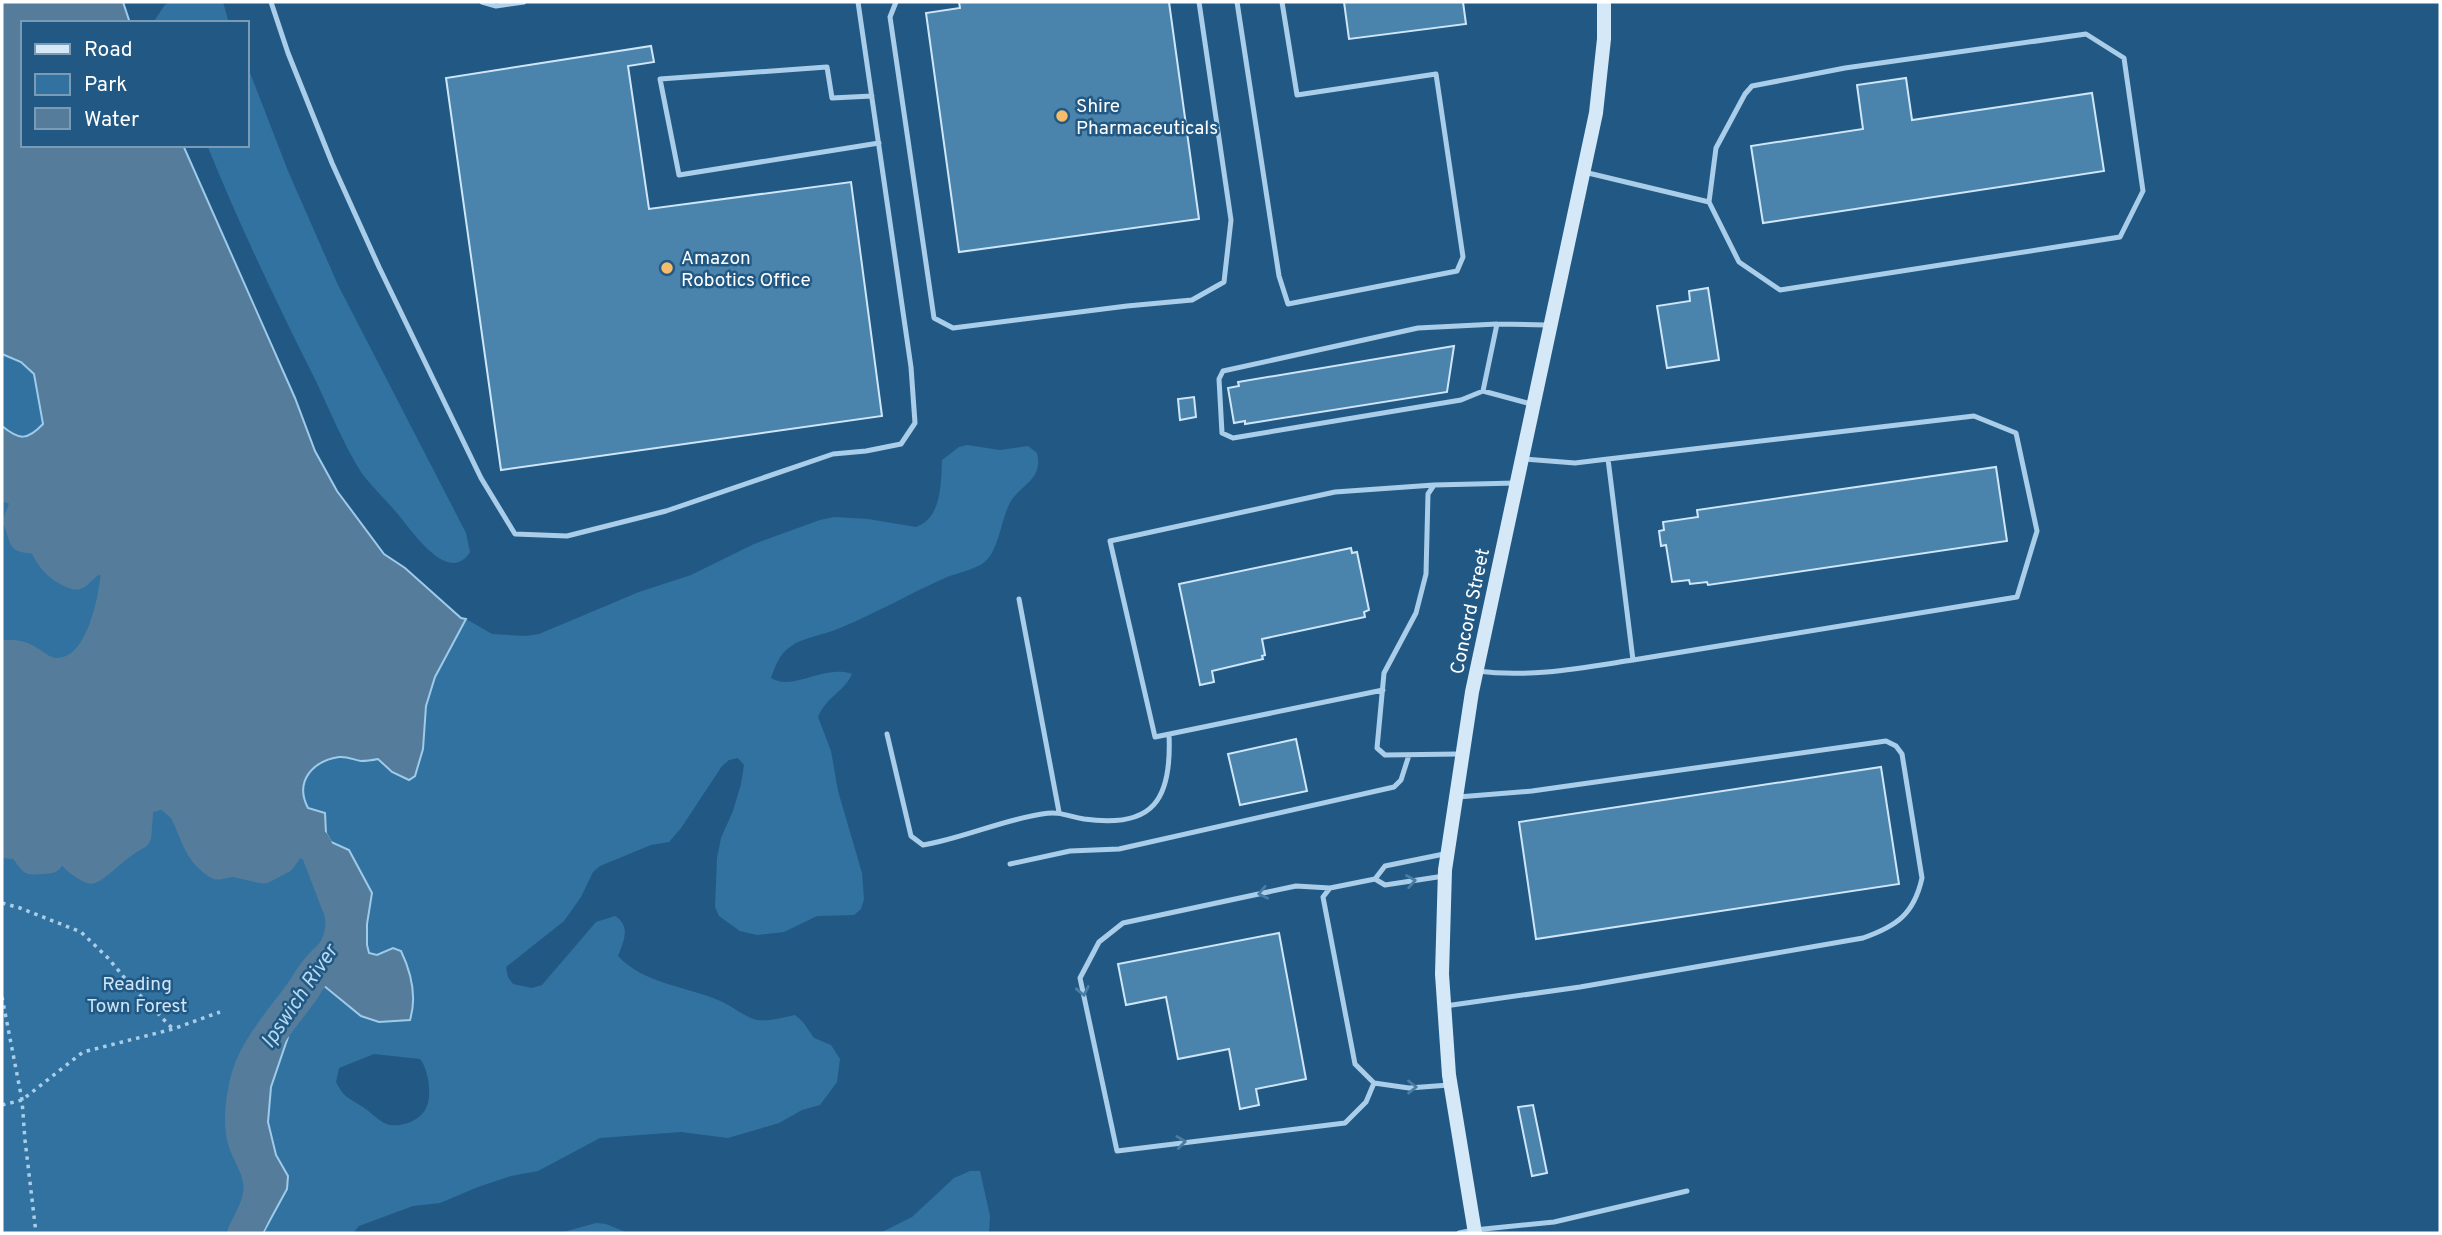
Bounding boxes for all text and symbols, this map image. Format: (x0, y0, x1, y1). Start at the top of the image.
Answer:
legend (21, 21, 248, 147)
text: Road (84, 37, 133, 64)
text: Park (84, 72, 127, 99)
place label: Shire Pharmaceuticals (1076, 95, 1218, 141)
text: Water (84, 107, 139, 134)
marker: Shire Pharmaceuticals (1054, 108, 1070, 124)
place label: Amazon Robotics Office (681, 247, 811, 293)
marker: Amazon Robotics Office (659, 260, 675, 276)
street label: Concord Street (1446, 546, 1496, 677)
one-way arrow (1405, 874, 1417, 889)
one-way arrow (1257, 885, 1269, 900)
water label: Ipswich River (256, 938, 346, 1054)
park label: Reading Town Forest (86, 973, 188, 1019)
one-way arrow (1074, 985, 1089, 997)
one-way arrow (1408, 1079, 1418, 1095)
one-way arrow (1175, 1135, 1186, 1150)

